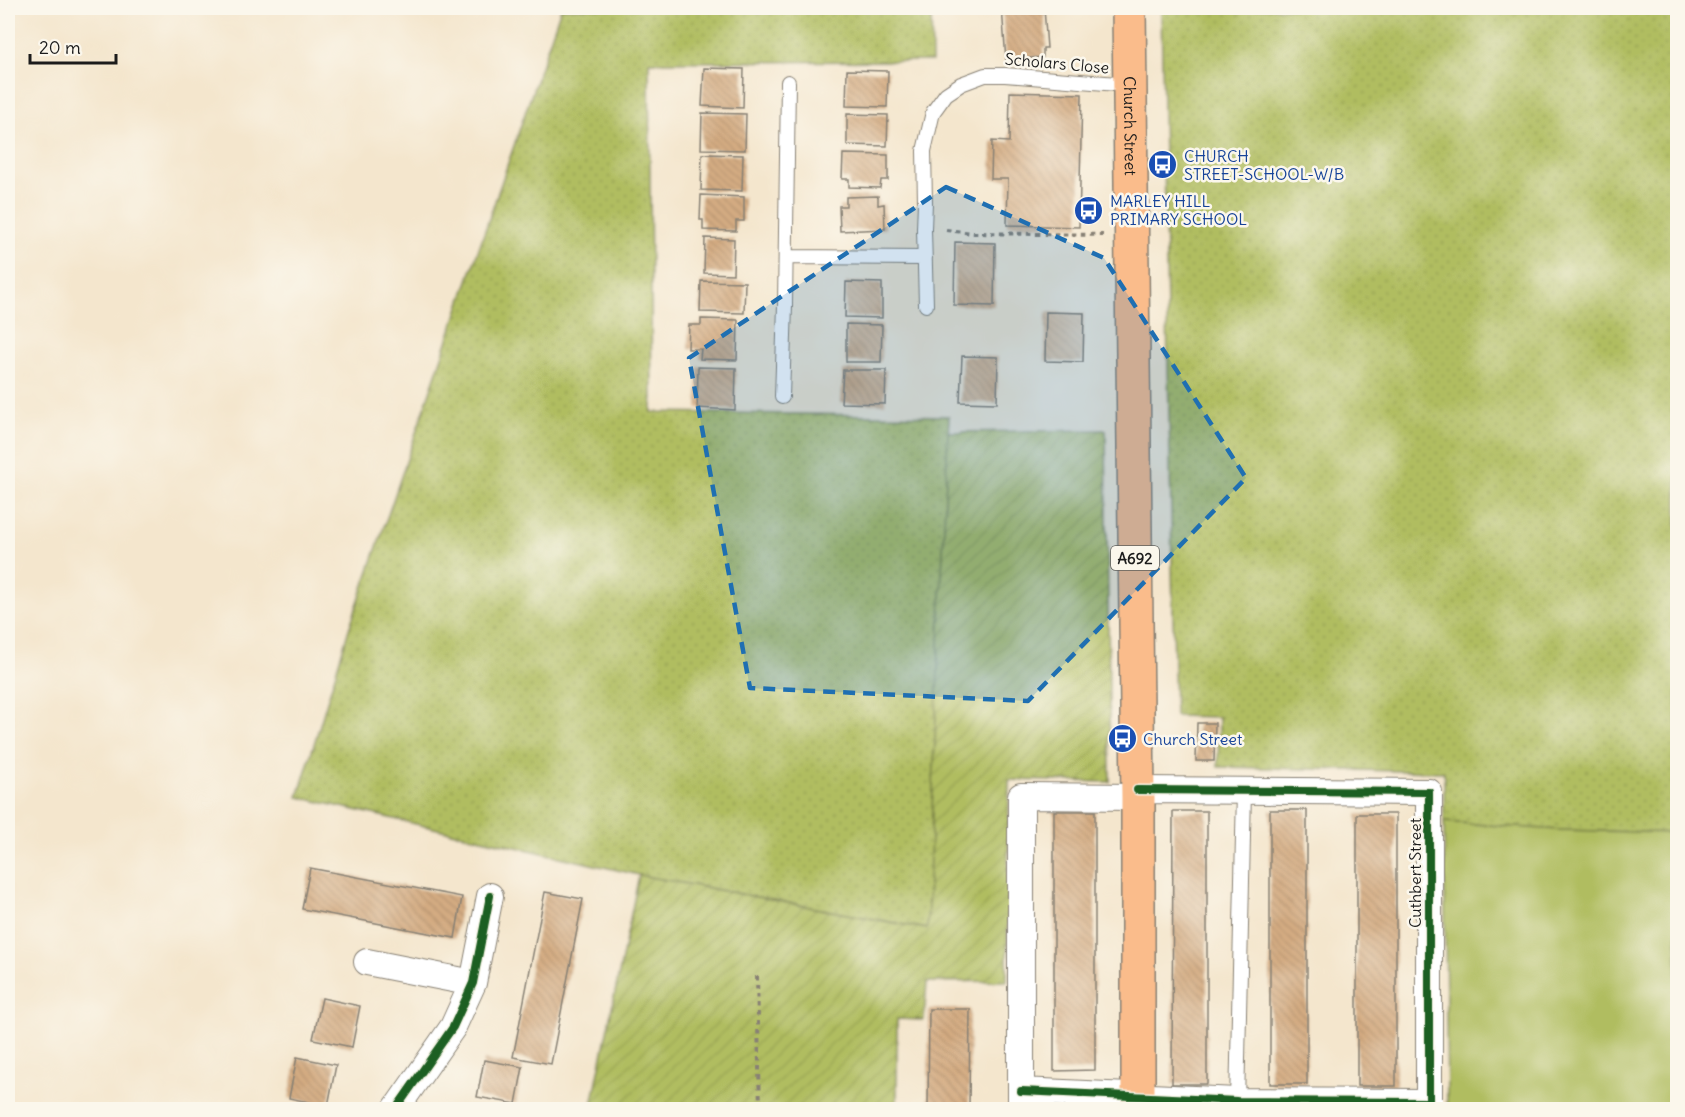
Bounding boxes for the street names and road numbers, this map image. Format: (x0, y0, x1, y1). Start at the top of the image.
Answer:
street label: Scholars Close (1004, 48, 1110, 78)
street label: Church Street (1120, 76, 1141, 176)
road number: A692 (1111, 546, 1159, 570)
street label: Cuthbert Street (1405, 817, 1425, 928)

